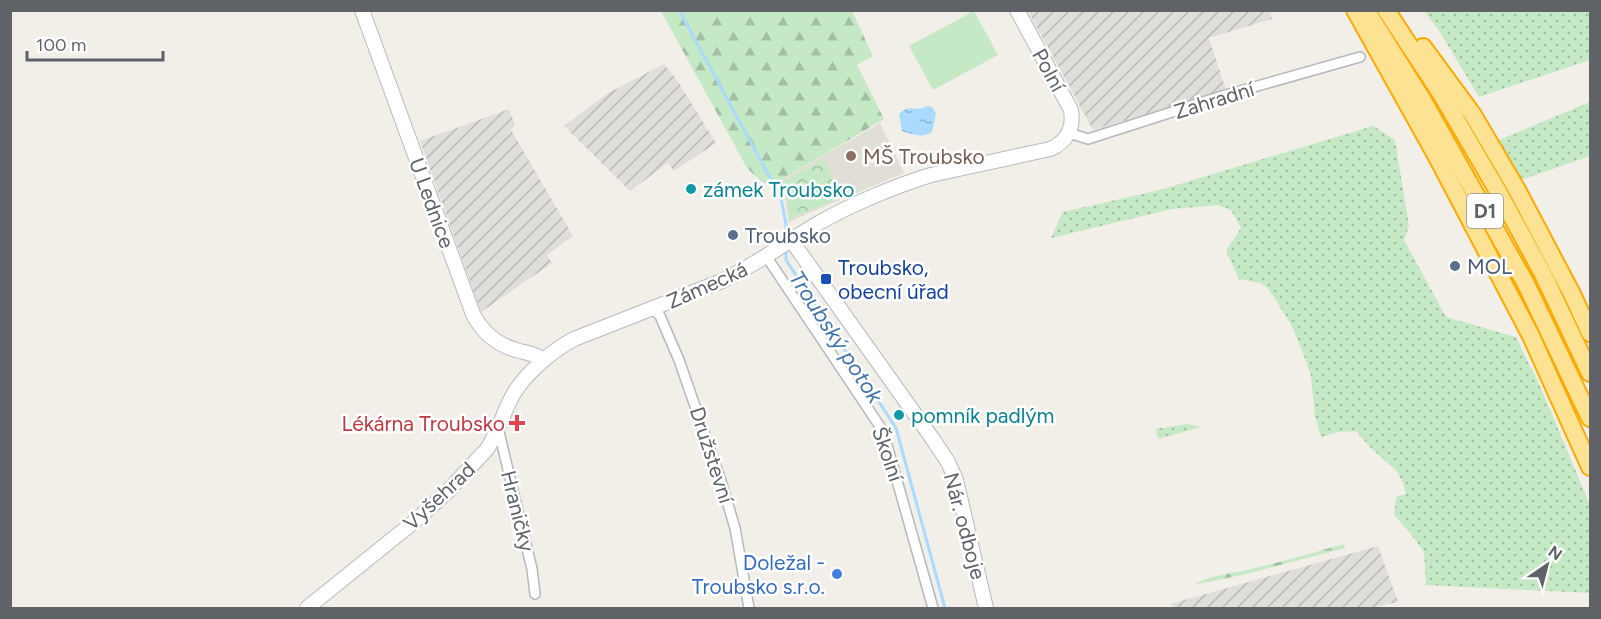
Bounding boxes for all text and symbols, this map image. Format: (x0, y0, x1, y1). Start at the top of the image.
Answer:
scale bar (27, 24, 164, 62)
text: 100 m (36, 34, 86, 56)
street label: Polní (1027, 44, 1071, 97)
street label: Zahradní (1171, 76, 1258, 124)
place label: MŠ Troubsko (863, 144, 985, 169)
marker: MŠ Troubsko (844, 149, 858, 163)
street label: U Lednice (404, 154, 460, 252)
place label: zámek Troubsko (703, 177, 855, 202)
marker: zámek Troubsko (684, 182, 698, 196)
road number: D1 (1467, 194, 1503, 228)
place label: Troubsko (745, 223, 831, 248)
marker: Troubsko (726, 228, 740, 242)
place label: MOL (1467, 254, 1512, 279)
place label: Troubsko, obecní úřad (838, 255, 949, 304)
street label: Zámecká (663, 256, 751, 314)
marker: MOL (1448, 259, 1462, 273)
water label: Troubský potok (783, 266, 890, 409)
marker: Troubsko, obecní úřad (819, 272, 833, 286)
place label: pomník padlým (911, 403, 1054, 428)
street label: Družstevní (685, 404, 740, 507)
marker: pomník padlým (892, 408, 906, 422)
place label: Lékárna Troubsko (341, 411, 505, 436)
marker: Lékárna Troubsko (510, 416, 524, 430)
street label: Školní (867, 423, 909, 486)
street label: Vyšehrad (398, 457, 480, 535)
street label: Hraničky (496, 468, 540, 554)
street label: Nár. odboje (939, 470, 991, 582)
north arrow (1517, 535, 1577, 595)
text: N (1545, 542, 1566, 564)
place label: Doležal - Troubsko s.r.o. (692, 550, 825, 599)
marker: Doležal - Troubsko s.r.o. (830, 567, 844, 581)

